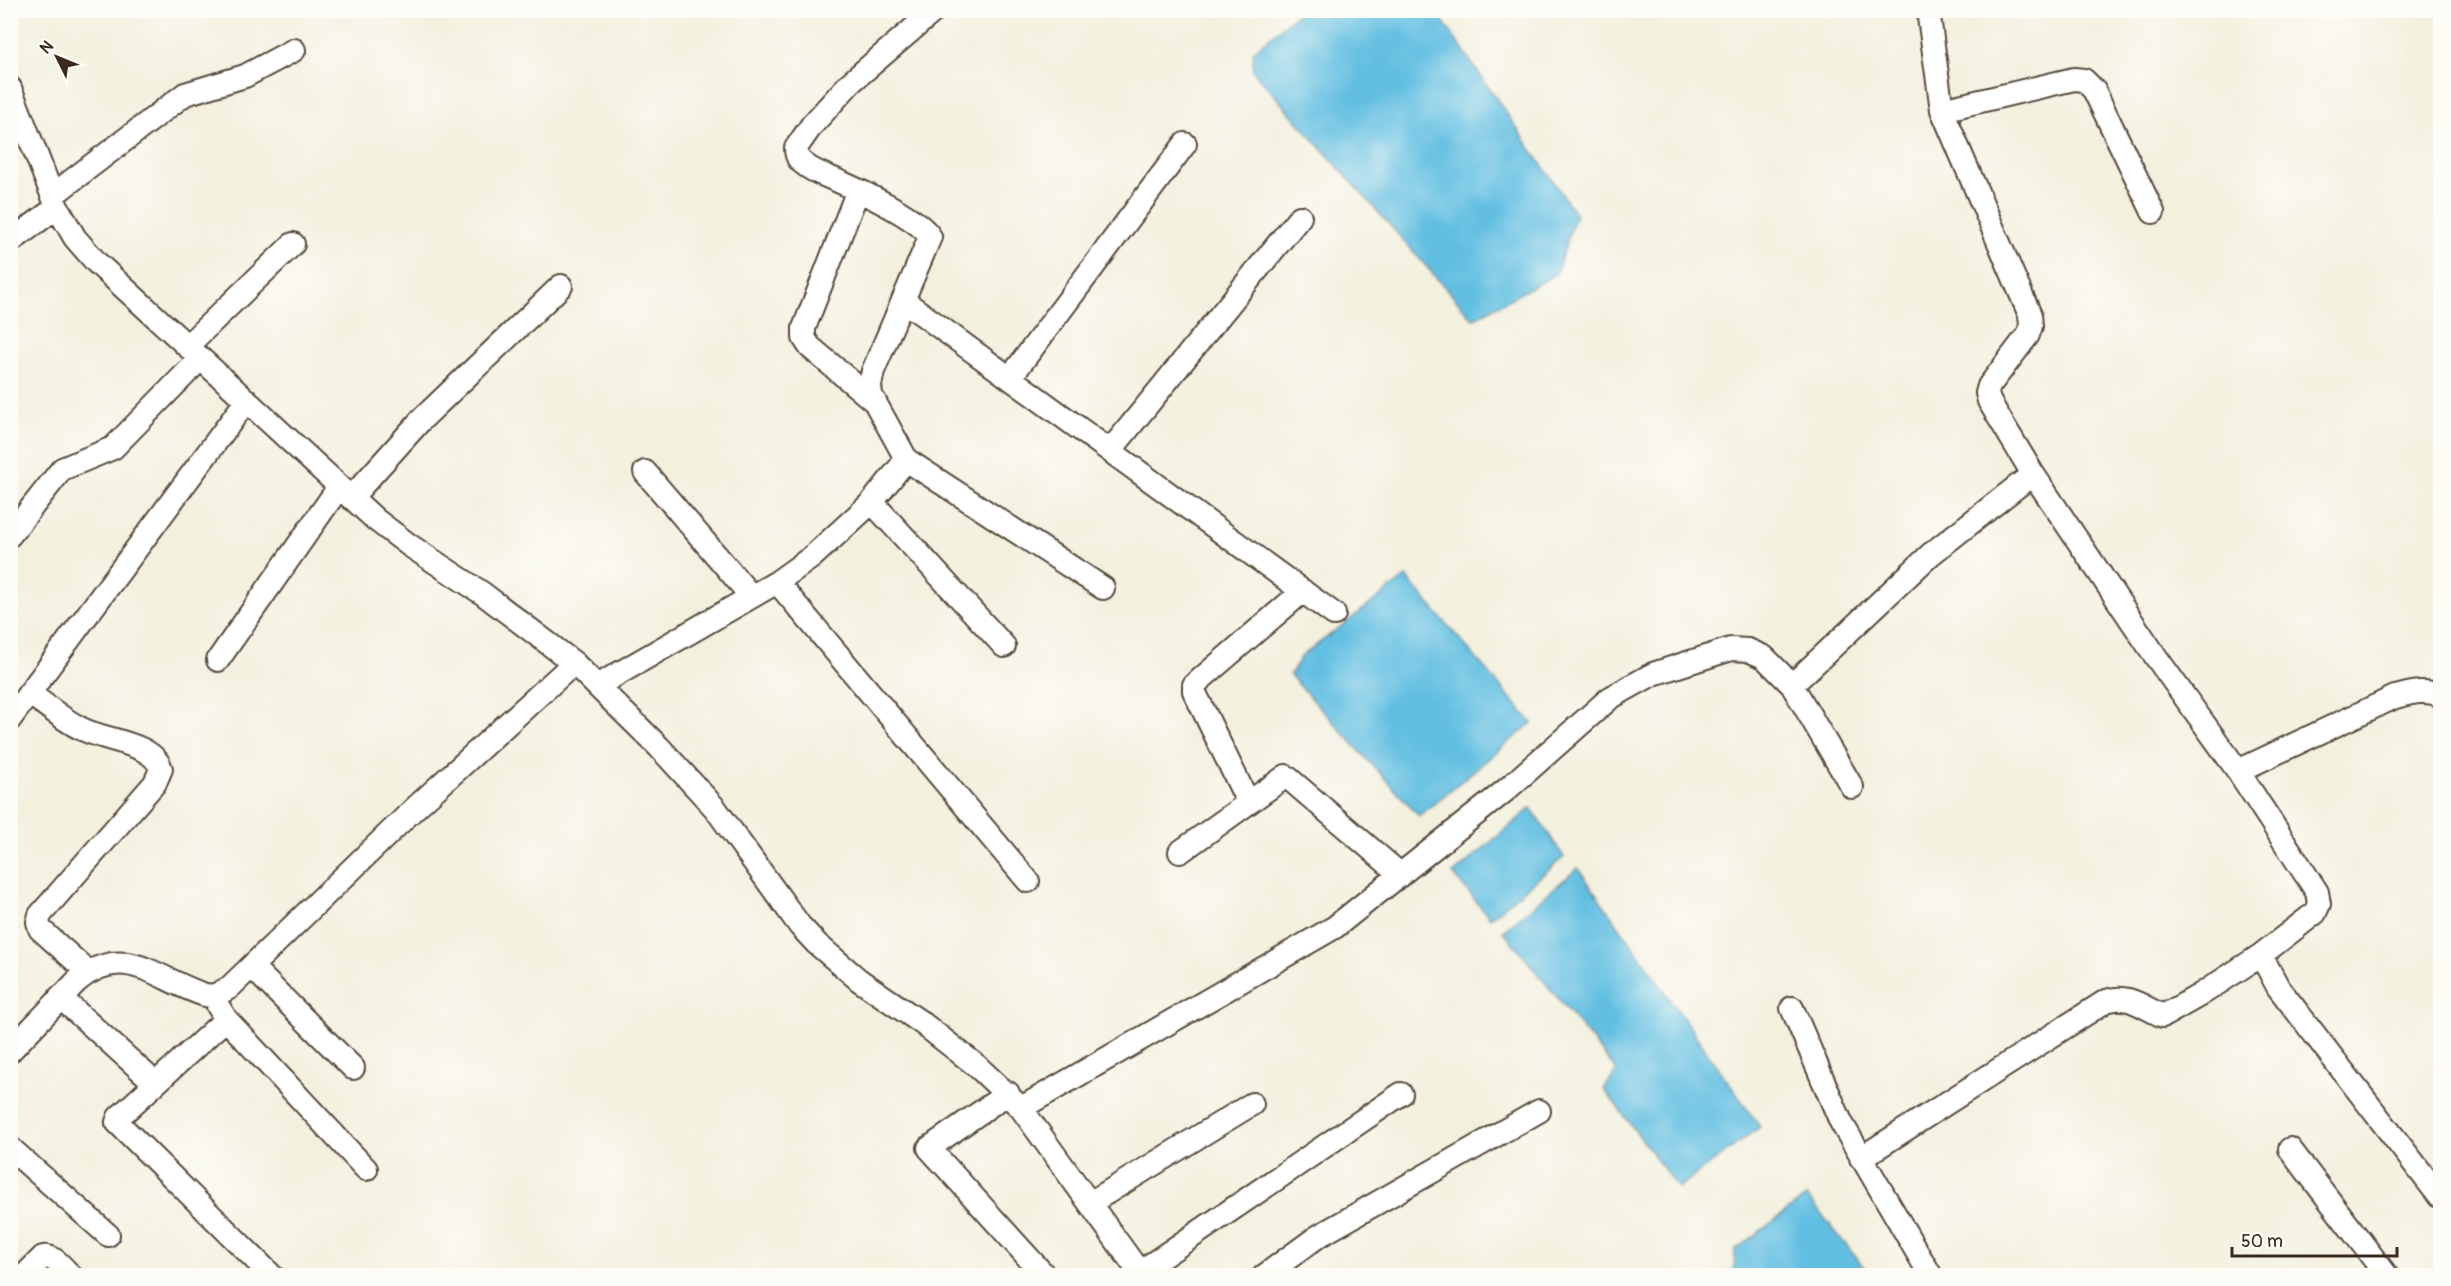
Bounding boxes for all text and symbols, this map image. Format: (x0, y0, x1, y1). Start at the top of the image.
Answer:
north arrow (27, 27, 87, 87)
text: N (36, 37, 58, 58)
scale bar (2232, 1220, 2397, 1258)
text: 50 m (2241, 1230, 2283, 1253)

